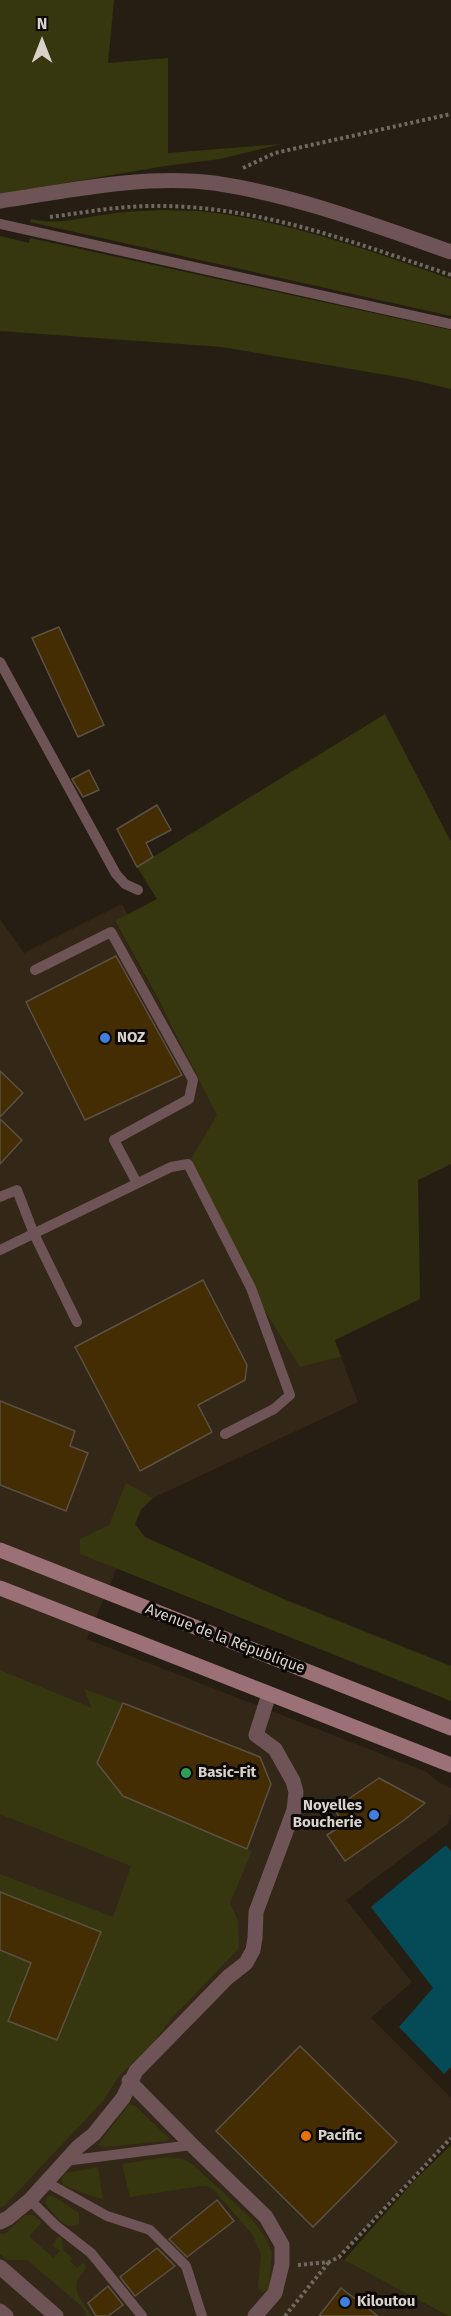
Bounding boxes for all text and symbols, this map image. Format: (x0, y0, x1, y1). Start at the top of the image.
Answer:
north arrow (12, 12, 72, 72)
text: N (37, 14, 47, 33)
place label: NOZ (117, 1029, 145, 1047)
marker: NOZ (98, 1031, 112, 1045)
street label: Avenue de la République (143, 1600, 307, 1678)
place label: Basic-Fit (198, 1764, 256, 1782)
marker: Basic-Fit (179, 1766, 193, 1780)
place label: Noyelles Boucherie (293, 1797, 362, 1832)
marker: Noyelles Boucherie (367, 1808, 381, 1822)
place label: Pacific (318, 2127, 362, 2145)
marker: Pacific (299, 2129, 313, 2143)
place label: Kiloutou (357, 2293, 415, 2311)
marker: Kiloutou (338, 2295, 352, 2309)

